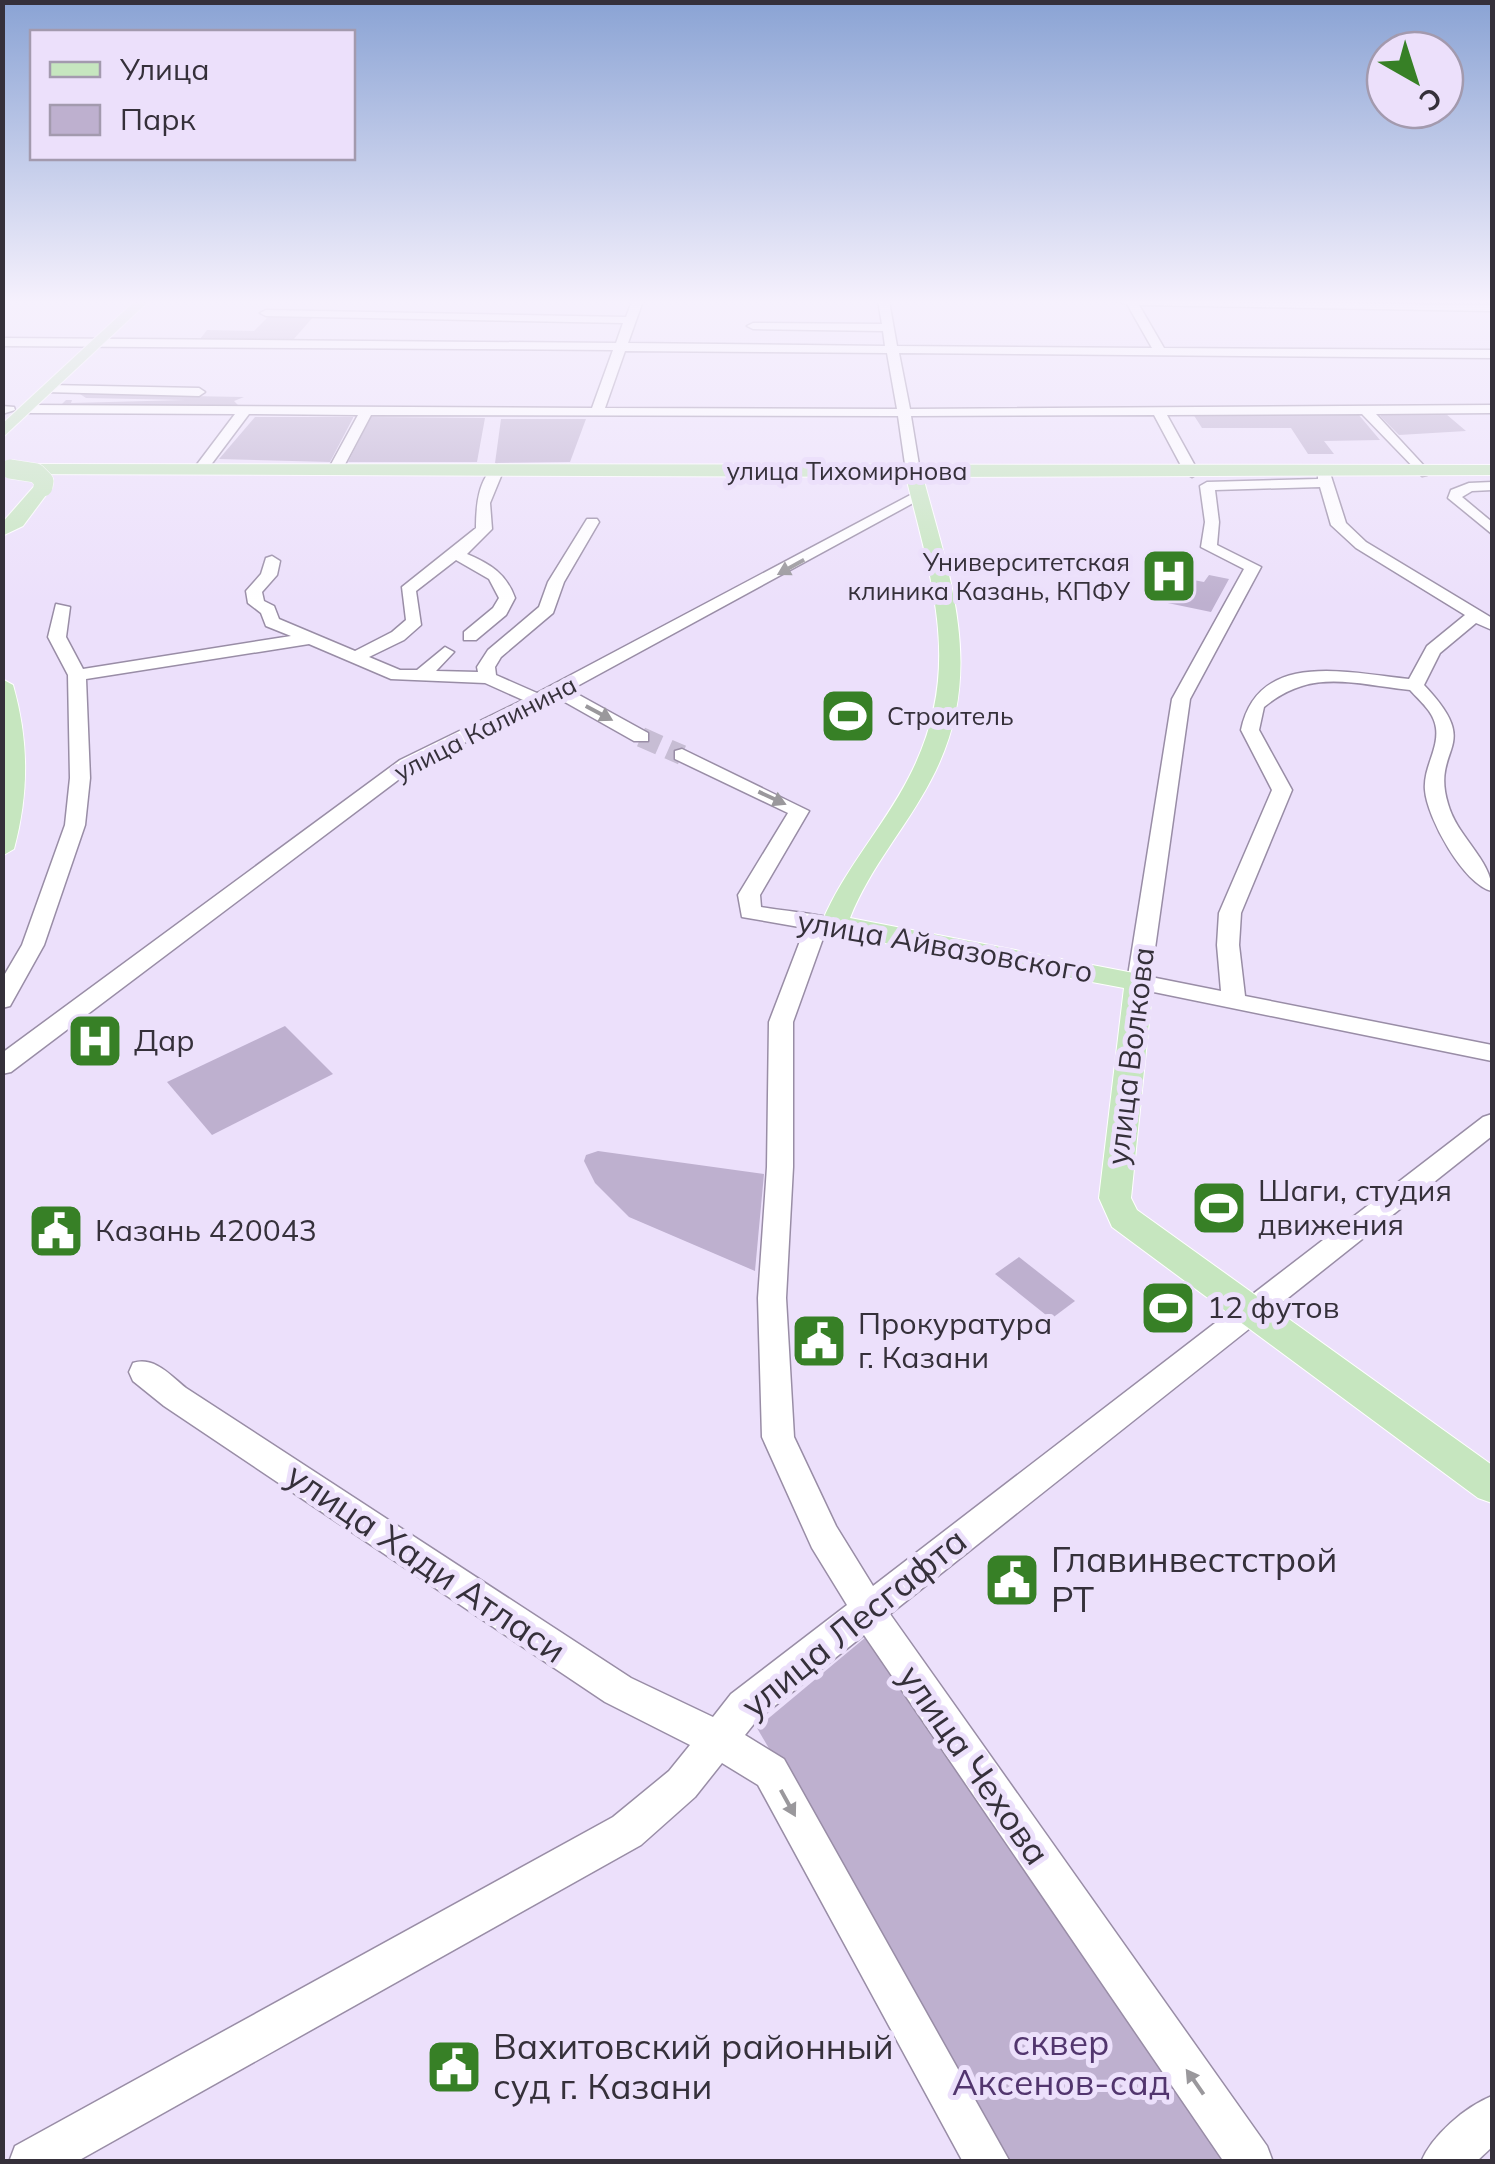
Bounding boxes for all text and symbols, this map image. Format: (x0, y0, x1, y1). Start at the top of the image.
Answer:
legend (30, 30, 355, 160)
north arrow (1365, 30, 1465, 130)
text: Улица (119, 50, 210, 88)
text: С (1413, 80, 1450, 119)
text: Парк (120, 100, 197, 138)
street label: улица Тихомирнова (727, 455, 967, 486)
place label: Университетская клиника Казань, КПФУ (848, 546, 1130, 606)
hospital icon: Университетская клиника Казань, КПФУ (1139, 546, 1199, 606)
one-way arrow (776, 559, 805, 576)
street label: улица Калинина (388, 668, 581, 787)
sports icon: Строитель (818, 686, 878, 746)
place label: Строитель (887, 700, 1014, 731)
one-way arrow (585, 703, 613, 721)
one-way arrow (757, 789, 786, 806)
street label: улица Айвазовского (795, 901, 1096, 991)
street label: улица Волкова (1098, 945, 1162, 1167)
hospital icon: Дар (65, 1011, 125, 1071)
place label: Дар (134, 1021, 195, 1059)
place label: Шаги, студия движения (1258, 1171, 1452, 1243)
sports icon: Шаги, студия движения (1189, 1178, 1249, 1238)
public building icon: Казань 420043 (26, 1201, 86, 1261)
place label: Казань 420043 (95, 1211, 317, 1249)
sports icon: 12 футов (1138, 1278, 1198, 1338)
place label: 12 футов (1207, 1288, 1339, 1326)
place label: Прокуратура г. Казани (858, 1304, 1052, 1376)
public building icon: Прокуратура г. Казани (789, 1311, 849, 1371)
street label: улица Хади Атласи (279, 1452, 575, 1672)
street label: улица Лесгафта (732, 1518, 975, 1727)
place label: Главинвестстрой РТ (1051, 1537, 1337, 1621)
public building icon: Главинвестстрой РТ (982, 1550, 1042, 1610)
street label: улица Чехова (890, 1656, 1060, 1873)
one-way arrow (779, 1789, 797, 1817)
park label: сквер Аксенов-сад (952, 2020, 1170, 2104)
place label: Вахитовский районный суд г. Казани (493, 2024, 894, 2108)
public building icon: Вахитовский районный суд г. Казани (424, 2037, 484, 2097)
one-way arrow (1186, 2068, 1205, 2095)

